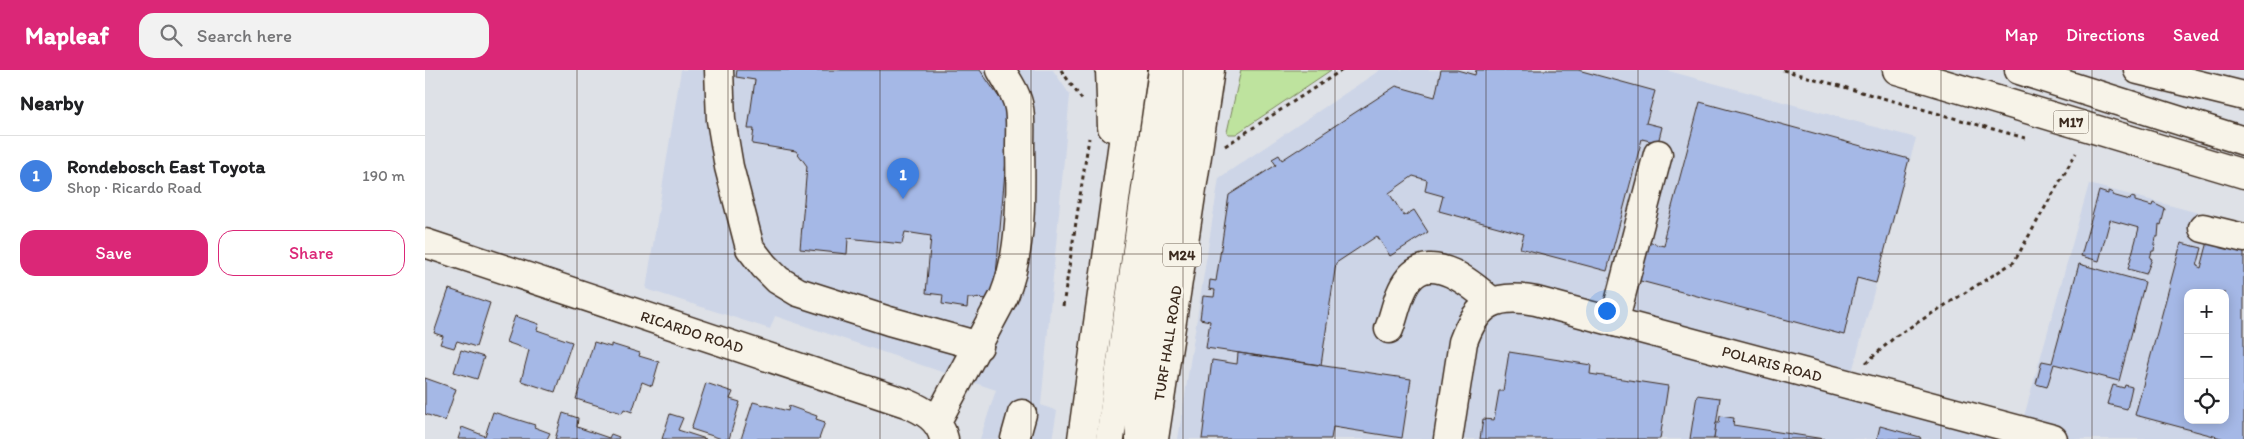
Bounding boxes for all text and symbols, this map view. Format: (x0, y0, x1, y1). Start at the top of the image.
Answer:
search box (139, 13, 489, 58)
text: Mapleaf (25, 21, 109, 50)
icon: search (157, 21, 185, 49)
text: Search here (197, 24, 292, 47)
text: Map (2005, 24, 2038, 46)
text: Directions (2066, 24, 2145, 46)
text: Saved (2173, 24, 2219, 46)
text: Nearby (20, 90, 84, 115)
road number: M17 (2053, 111, 2089, 134)
text: Rondebosch East Toyota (67, 155, 265, 178)
pin: 1 (887, 158, 919, 199)
text: 1 (32, 166, 40, 185)
text: 190 m (362, 166, 405, 185)
text: Shop · Ricardo Road (67, 178, 202, 197)
button: Save (20, 230, 208, 276)
button: Share (218, 230, 405, 276)
road number: M24 (1163, 244, 1201, 266)
street label: TURF HALL ROAD (1150, 284, 1186, 402)
map controls (2184, 289, 2229, 424)
button: + (2184, 289, 2229, 334)
your location (1594, 298, 1620, 324)
street label: RICARDO ROAD (638, 307, 746, 357)
button: − (2184, 334, 2229, 379)
street label: POLARIS ROAD (1720, 342, 1824, 386)
button: locate (2184, 379, 2229, 424)

